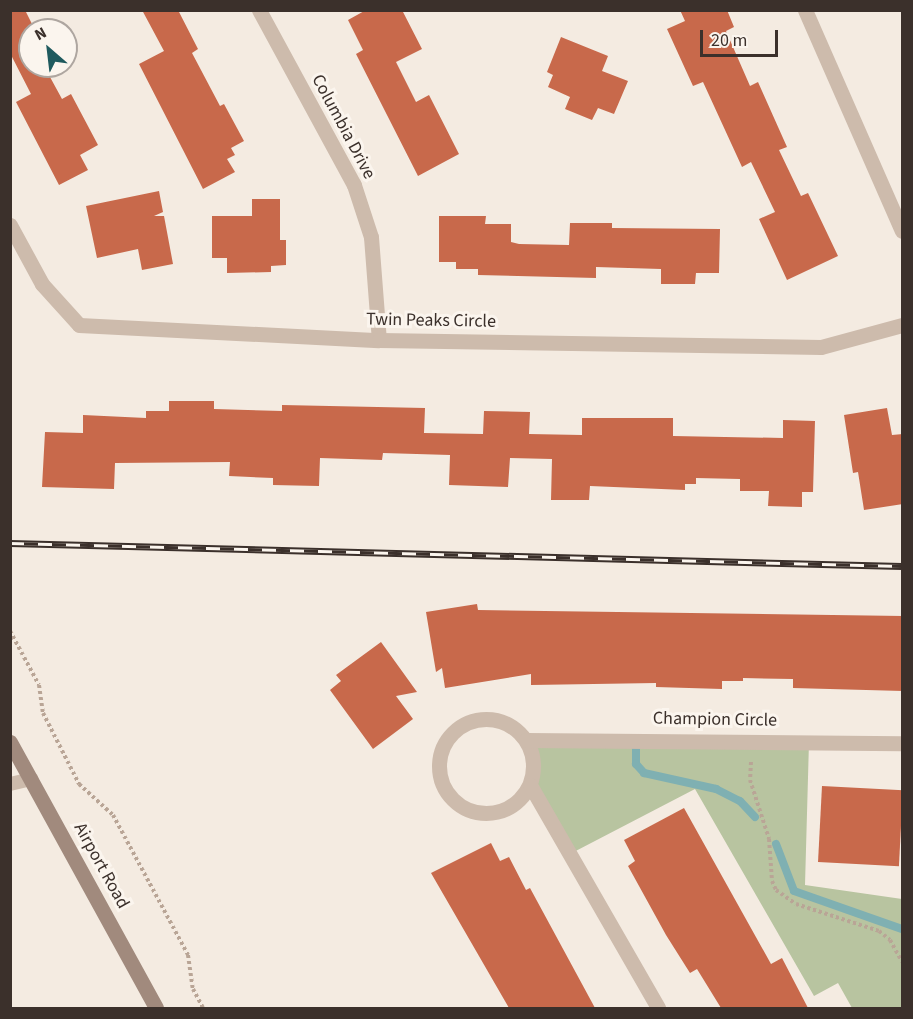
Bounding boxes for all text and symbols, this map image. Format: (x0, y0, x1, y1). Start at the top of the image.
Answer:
north arrow (18, 18, 78, 78)
scale bar (703, 18, 781, 56)
text: N (31, 22, 50, 46)
text: 20 m (711, 28, 747, 53)
street label: Columbia Drive (306, 71, 380, 183)
street label: Twin Peaks Circle (366, 309, 496, 333)
street label: Champion Circle (653, 708, 777, 732)
street label: Airport Road (69, 819, 133, 913)

